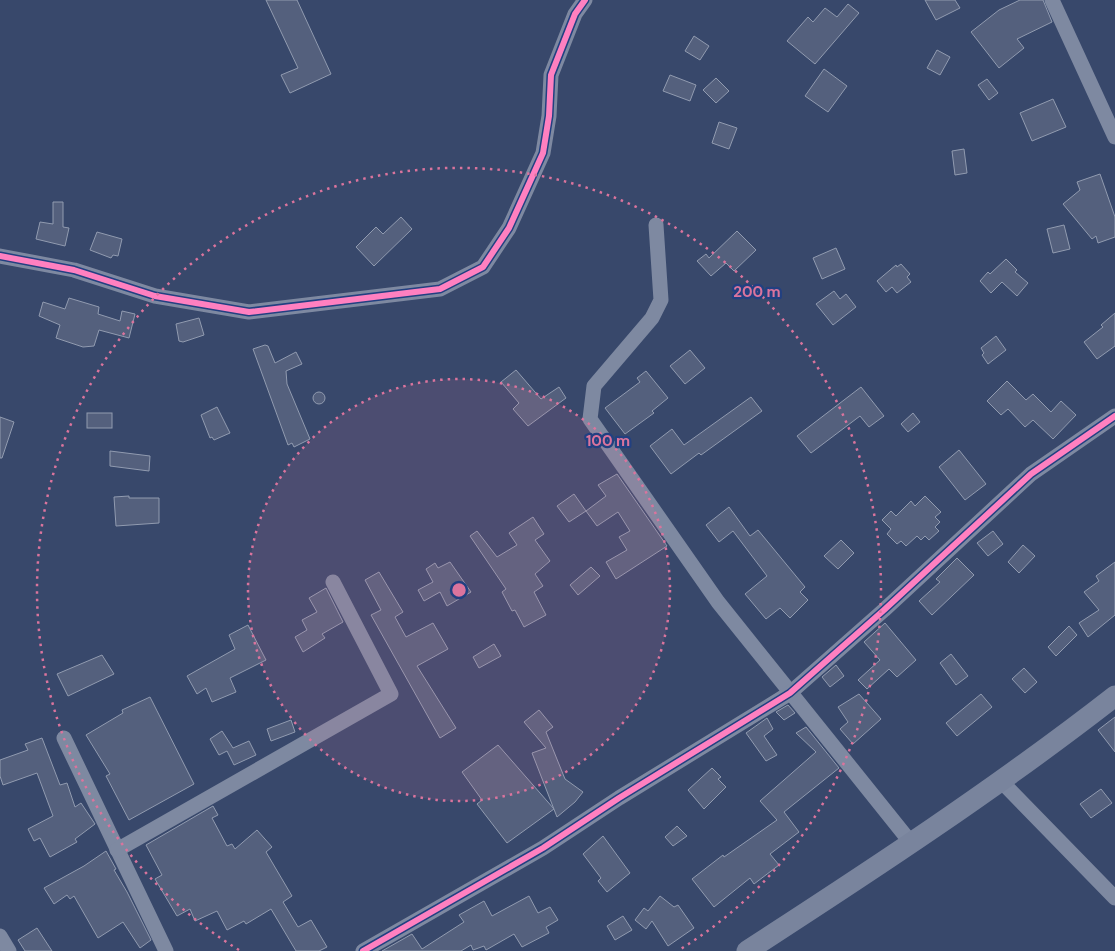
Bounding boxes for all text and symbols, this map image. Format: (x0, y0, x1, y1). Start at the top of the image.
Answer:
text: 200 m (733, 282, 781, 302)
text: 100 m (586, 431, 630, 451)
centre of rings (450, 581, 468, 599)

